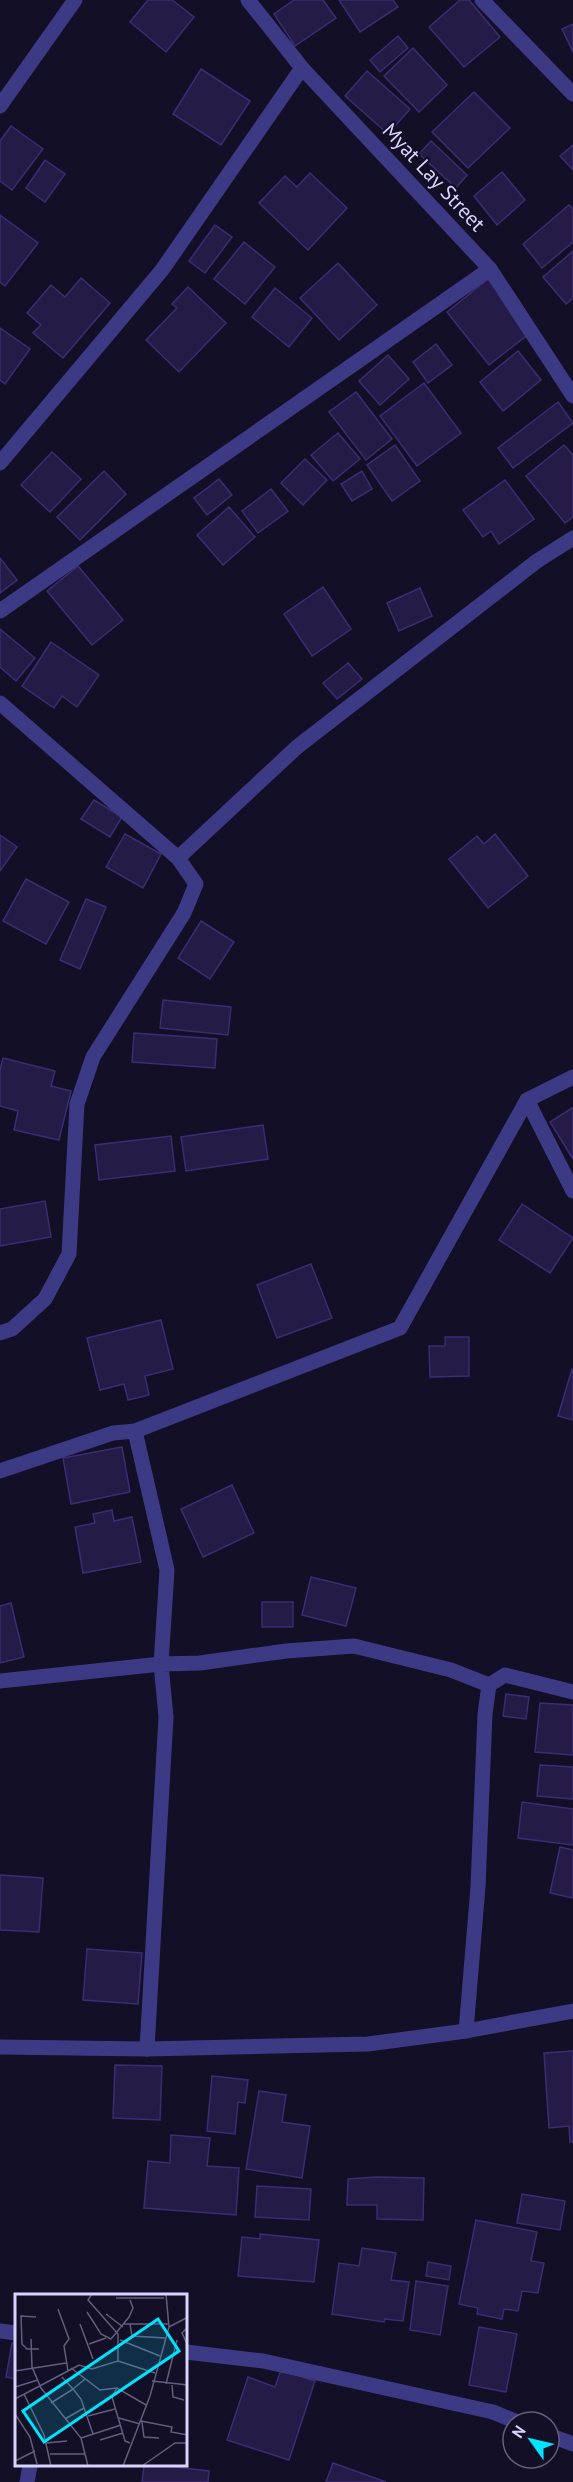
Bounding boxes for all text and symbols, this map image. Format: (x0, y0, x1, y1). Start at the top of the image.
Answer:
street label: Myat Lay Street (377, 117, 491, 237)
inset map (15, 2294, 188, 2467)
north arrow (501, 2410, 561, 2470)
text: N (507, 2422, 530, 2442)

